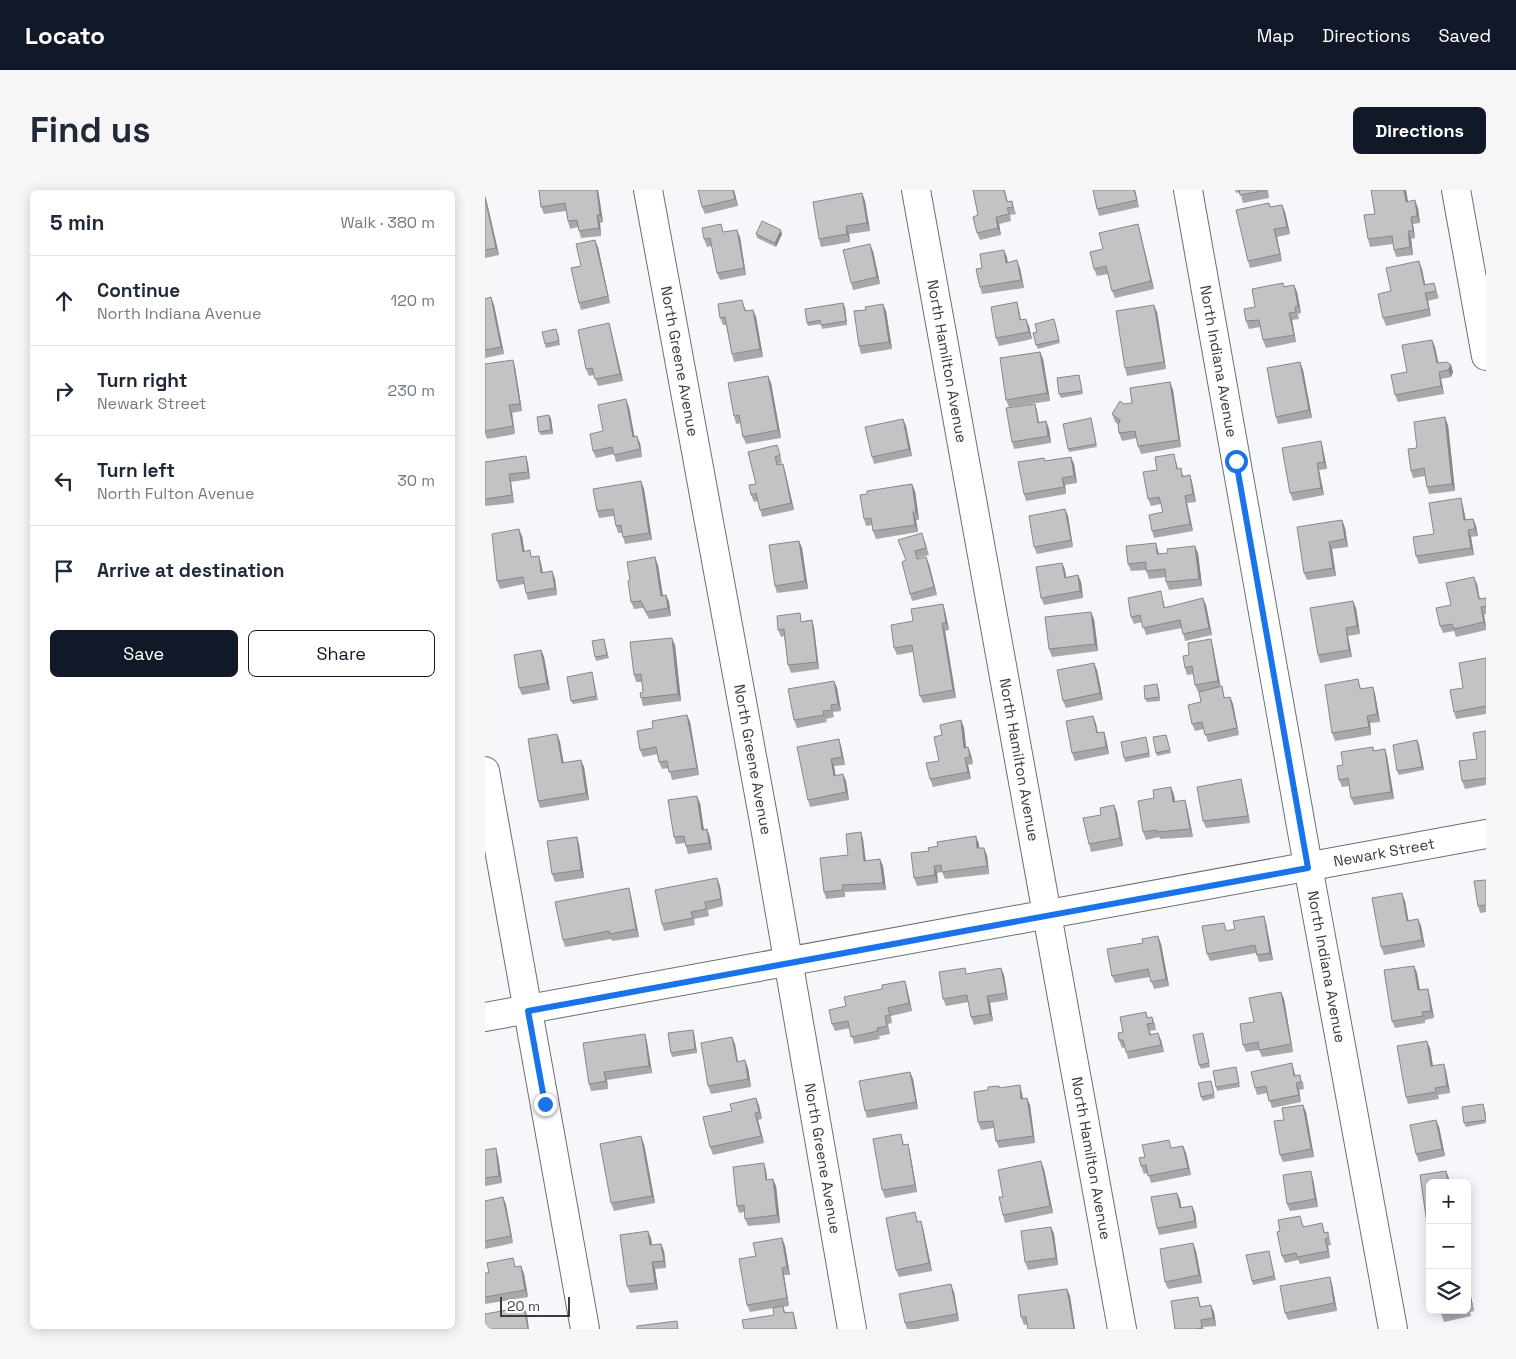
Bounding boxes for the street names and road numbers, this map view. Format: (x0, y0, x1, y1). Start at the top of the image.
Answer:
street label: North Hamilton Avenue (923, 278, 972, 444)
street label: North Greene Avenue (657, 284, 703, 438)
street label: North Indiana Avenue (1196, 284, 1242, 439)
street label: North Hamilton Avenue (995, 677, 1044, 843)
street label: North Greene Avenue (730, 683, 776, 836)
street label: Newark Street (1332, 834, 1436, 871)
street label: North Indiana Avenue (1304, 889, 1350, 1044)
street label: North Hamilton Avenue (1068, 1075, 1116, 1241)
street label: North Greene Avenue (801, 1081, 845, 1235)

